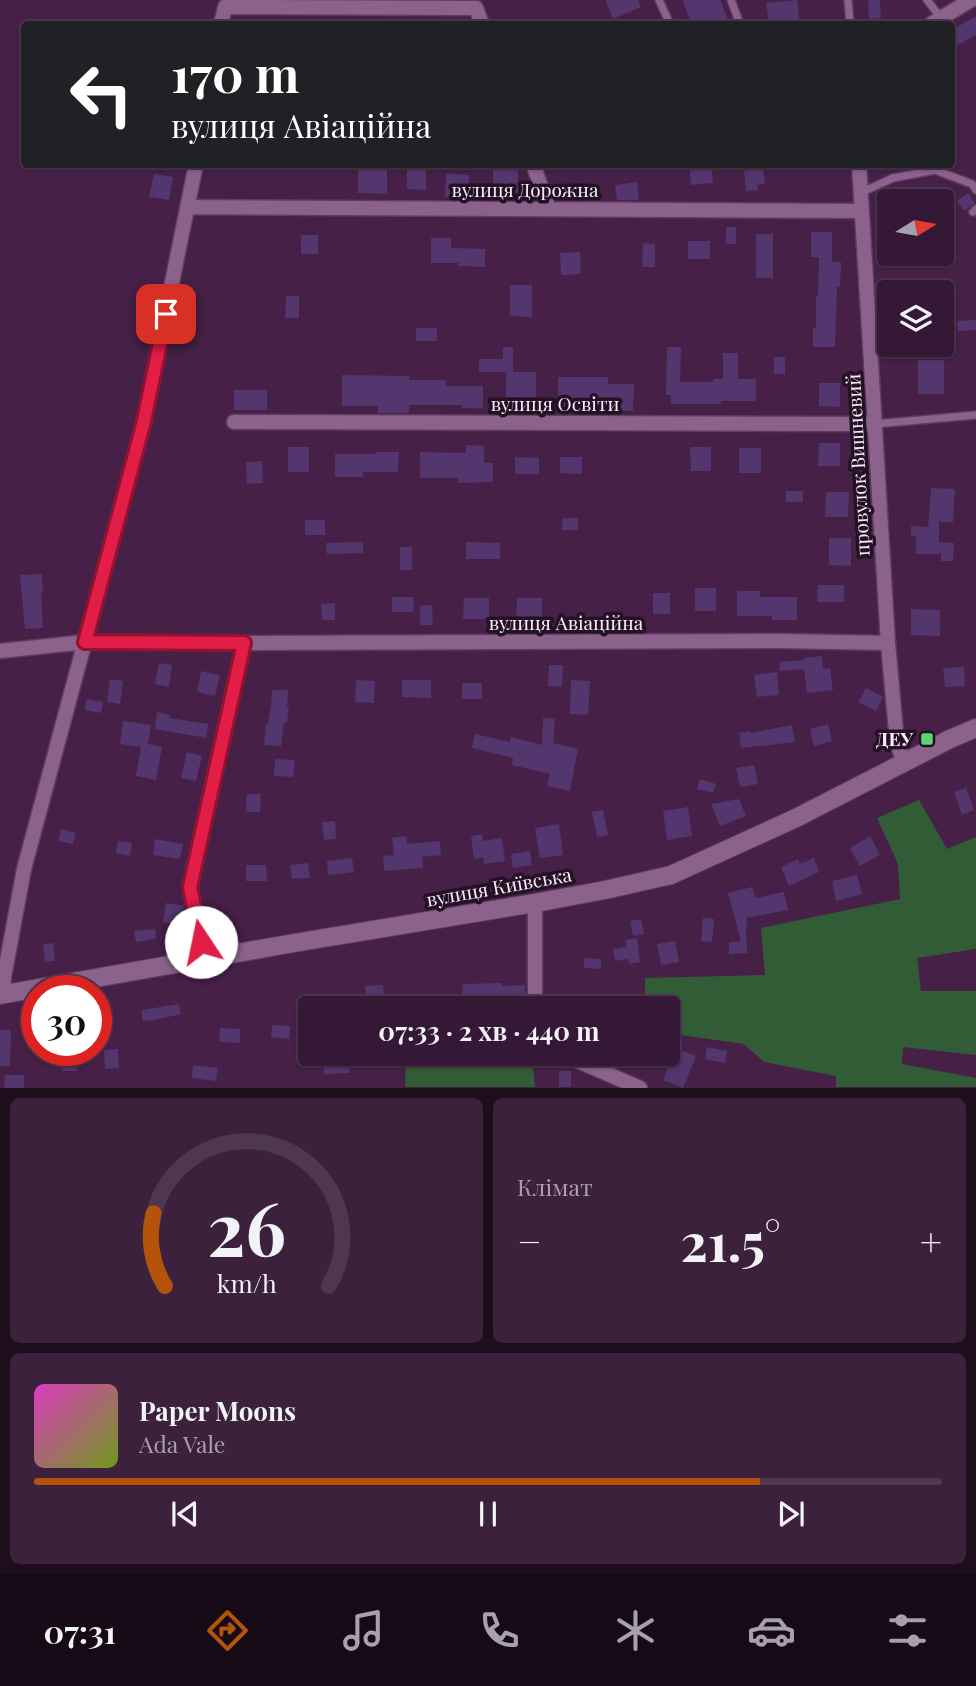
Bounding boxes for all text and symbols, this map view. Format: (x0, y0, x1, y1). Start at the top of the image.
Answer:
text: 170 m (171, 40, 299, 105)
icon: left (56, 49, 147, 140)
text: вулиця Авіаційна (171, 103, 431, 146)
street label: вулиця Дорожна (452, 176, 599, 202)
north arrow (877, 189, 954, 266)
map controls (877, 189, 954, 357)
button: layers (877, 280, 954, 357)
pin (136, 284, 196, 344)
icon: arrive (147, 295, 185, 333)
street label: провулок Вишневий (839, 373, 875, 557)
street label: вулиця Освіти (491, 390, 619, 416)
street label: вулиця Авіаційна (489, 609, 644, 635)
place label: ДЕУ (876, 725, 913, 751)
marker: ДЕУ (919, 731, 935, 747)
street label: вулиця Київська (424, 860, 574, 912)
position arrow (164, 905, 238, 979)
speed limit sign: 30 (21, 975, 112, 1066)
text: 07:33 · 2 хв · 440 m (378, 1013, 600, 1048)
text: Клімат (517, 1171, 593, 1202)
text: 26 (207, 1178, 286, 1275)
text: 21.5° (681, 1206, 781, 1275)
text: − (517, 1215, 542, 1266)
text: + (920, 1215, 942, 1266)
text: km/h (217, 1266, 277, 1299)
text: Paper Moons (139, 1393, 296, 1428)
text: Ada Vale (139, 1428, 226, 1459)
icon: previous (166, 1495, 204, 1533)
icon: pause (469, 1495, 507, 1533)
icon: next (772, 1495, 810, 1533)
icon: directions (203, 1606, 252, 1655)
icon: music (339, 1606, 388, 1655)
icon: phone (475, 1606, 524, 1655)
icon: climate (611, 1606, 660, 1655)
icon: car (747, 1606, 796, 1655)
icon: filters (883, 1606, 932, 1655)
text: 07:31 (44, 1609, 116, 1652)

